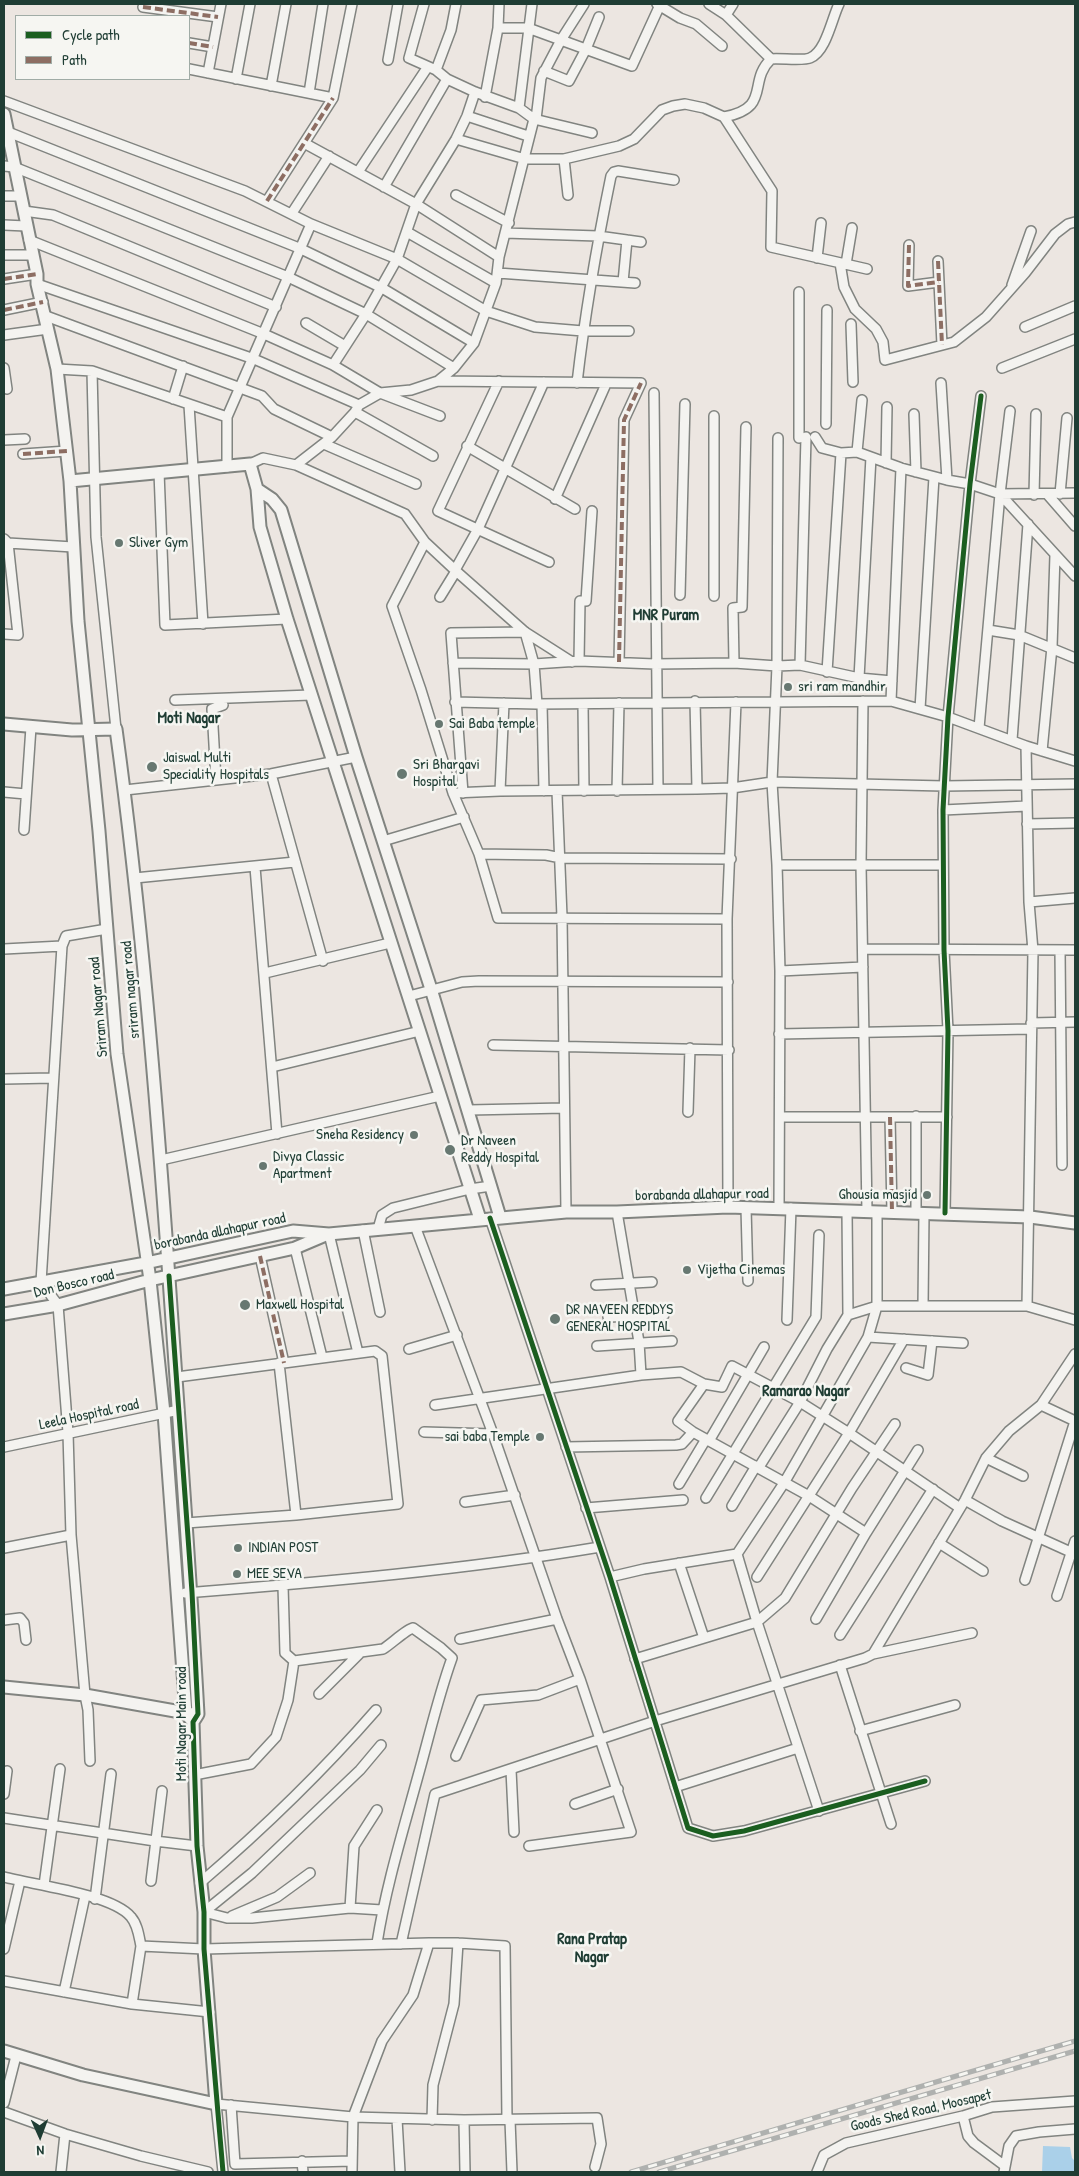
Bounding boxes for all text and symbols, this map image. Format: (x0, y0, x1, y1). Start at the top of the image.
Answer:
legend (15, 15, 190, 80)
text: Cycle path (62, 24, 120, 45)
text: Path (62, 49, 87, 70)
place label: Sliver Gym (129, 534, 188, 552)
marker: Sliver Gym (113, 537, 125, 549)
district label: MNR Puram (633, 606, 699, 626)
place label: sri ram mandhir (798, 678, 886, 696)
marker: sri ram mandhir (782, 681, 794, 693)
district label: Moti Nagar (157, 709, 221, 729)
place label: Sai Baba temple (449, 715, 535, 733)
marker: Sai Baba temple (433, 718, 445, 730)
place label: Jaiswal Multi Speciality Hospitals (163, 749, 269, 784)
place label: Sri Bhargavi Hospital (413, 756, 480, 791)
marker: Jaiswal Multi Speciality Hospitals (145, 760, 159, 774)
marker: Sri Bhargavi Hospital (395, 767, 409, 781)
street label: sriram nagar road (118, 940, 144, 1040)
street label: Sriram Nagar road (86, 956, 112, 1058)
place label: Sneha Residency (316, 1126, 404, 1144)
marker: Sneha Residency (408, 1129, 420, 1141)
place label: Dr Naveen Reddy Hospital (461, 1132, 539, 1167)
marker: Dr Naveen Reddy Hospital (443, 1143, 457, 1157)
place label: Divya Classic Apartment (273, 1148, 344, 1183)
marker: Divya Classic Apartment (257, 1160, 269, 1172)
street label: borabanda allahapur road (635, 1185, 769, 1205)
place label: Ghousia masjid (838, 1186, 917, 1204)
marker: Ghousia masjid (921, 1189, 933, 1201)
street label: borabanda allahapur road (153, 1209, 287, 1255)
place label: Vijetha Cinemas (697, 1261, 785, 1279)
marker: Vijetha Cinemas (681, 1264, 693, 1276)
street label: Don Bosco road (32, 1266, 116, 1302)
place label: Maxwell Hospital (256, 1296, 344, 1314)
marker: Maxwell Hospital (238, 1298, 252, 1312)
place label: DR NAVEEN REDDYS GENERAL HOSPITAL (566, 1301, 673, 1336)
marker: DR NAVEEN REDDYS GENERAL HOSPITAL (548, 1312, 562, 1326)
district label: Ramarao Nagar (762, 1382, 850, 1402)
street label: Leela Hospital road (37, 1396, 141, 1434)
place label: sai baba Temple (444, 1428, 530, 1446)
marker: sai baba Temple (534, 1431, 546, 1443)
place label: INDIAN POST (248, 1539, 318, 1557)
marker: INDIAN POST (232, 1542, 244, 1554)
place label: MEE SEVA (247, 1565, 302, 1583)
marker: MEE SEVA (231, 1568, 243, 1580)
street label: Moti Nagar Main road (173, 1667, 191, 1781)
district label: Rana Pratap Nagar (557, 1930, 627, 1968)
street label: Goods Shed Road, Moosapet (849, 2086, 993, 2136)
north arrow (15, 2111, 65, 2161)
text: N (36, 2142, 45, 2161)

